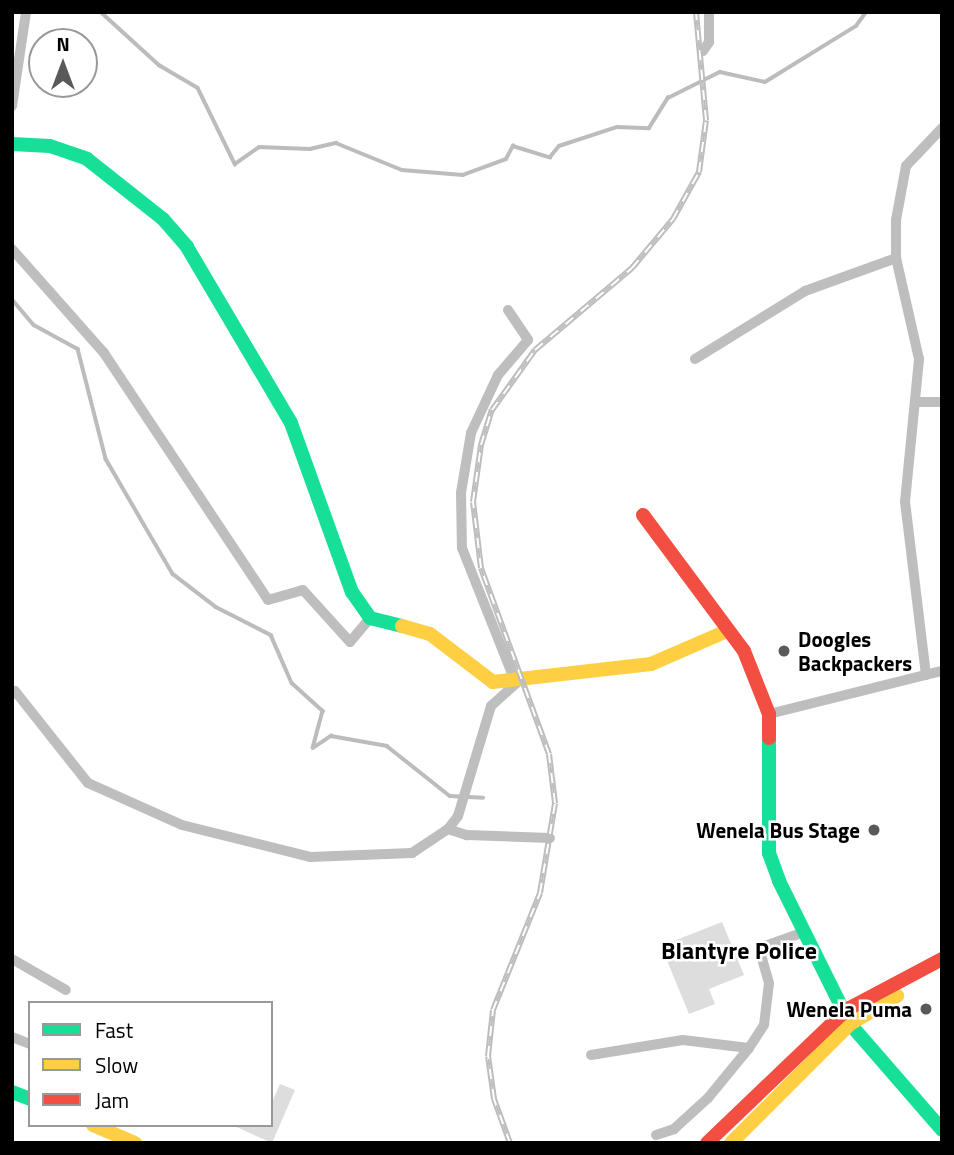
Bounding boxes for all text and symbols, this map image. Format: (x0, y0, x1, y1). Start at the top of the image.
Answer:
north arrow (28, 28, 98, 98)
text: N (56, 29, 70, 58)
place label: Doogles Backpackers (798, 626, 912, 676)
marker: Doogles Backpackers (776, 643, 792, 659)
place label: Wenela Bus Stage (696, 817, 860, 843)
marker: Wenela Bus Stage (866, 822, 882, 838)
district label: Blantyre Police (661, 937, 817, 965)
place label: Wenela Puma (786, 996, 912, 1022)
legend (28, 1001, 273, 1127)
marker: Wenela Puma (918, 1001, 934, 1017)
text: Fast (95, 1014, 133, 1046)
text: Slow (95, 1049, 138, 1081)
text: Jam (95, 1084, 129, 1116)

